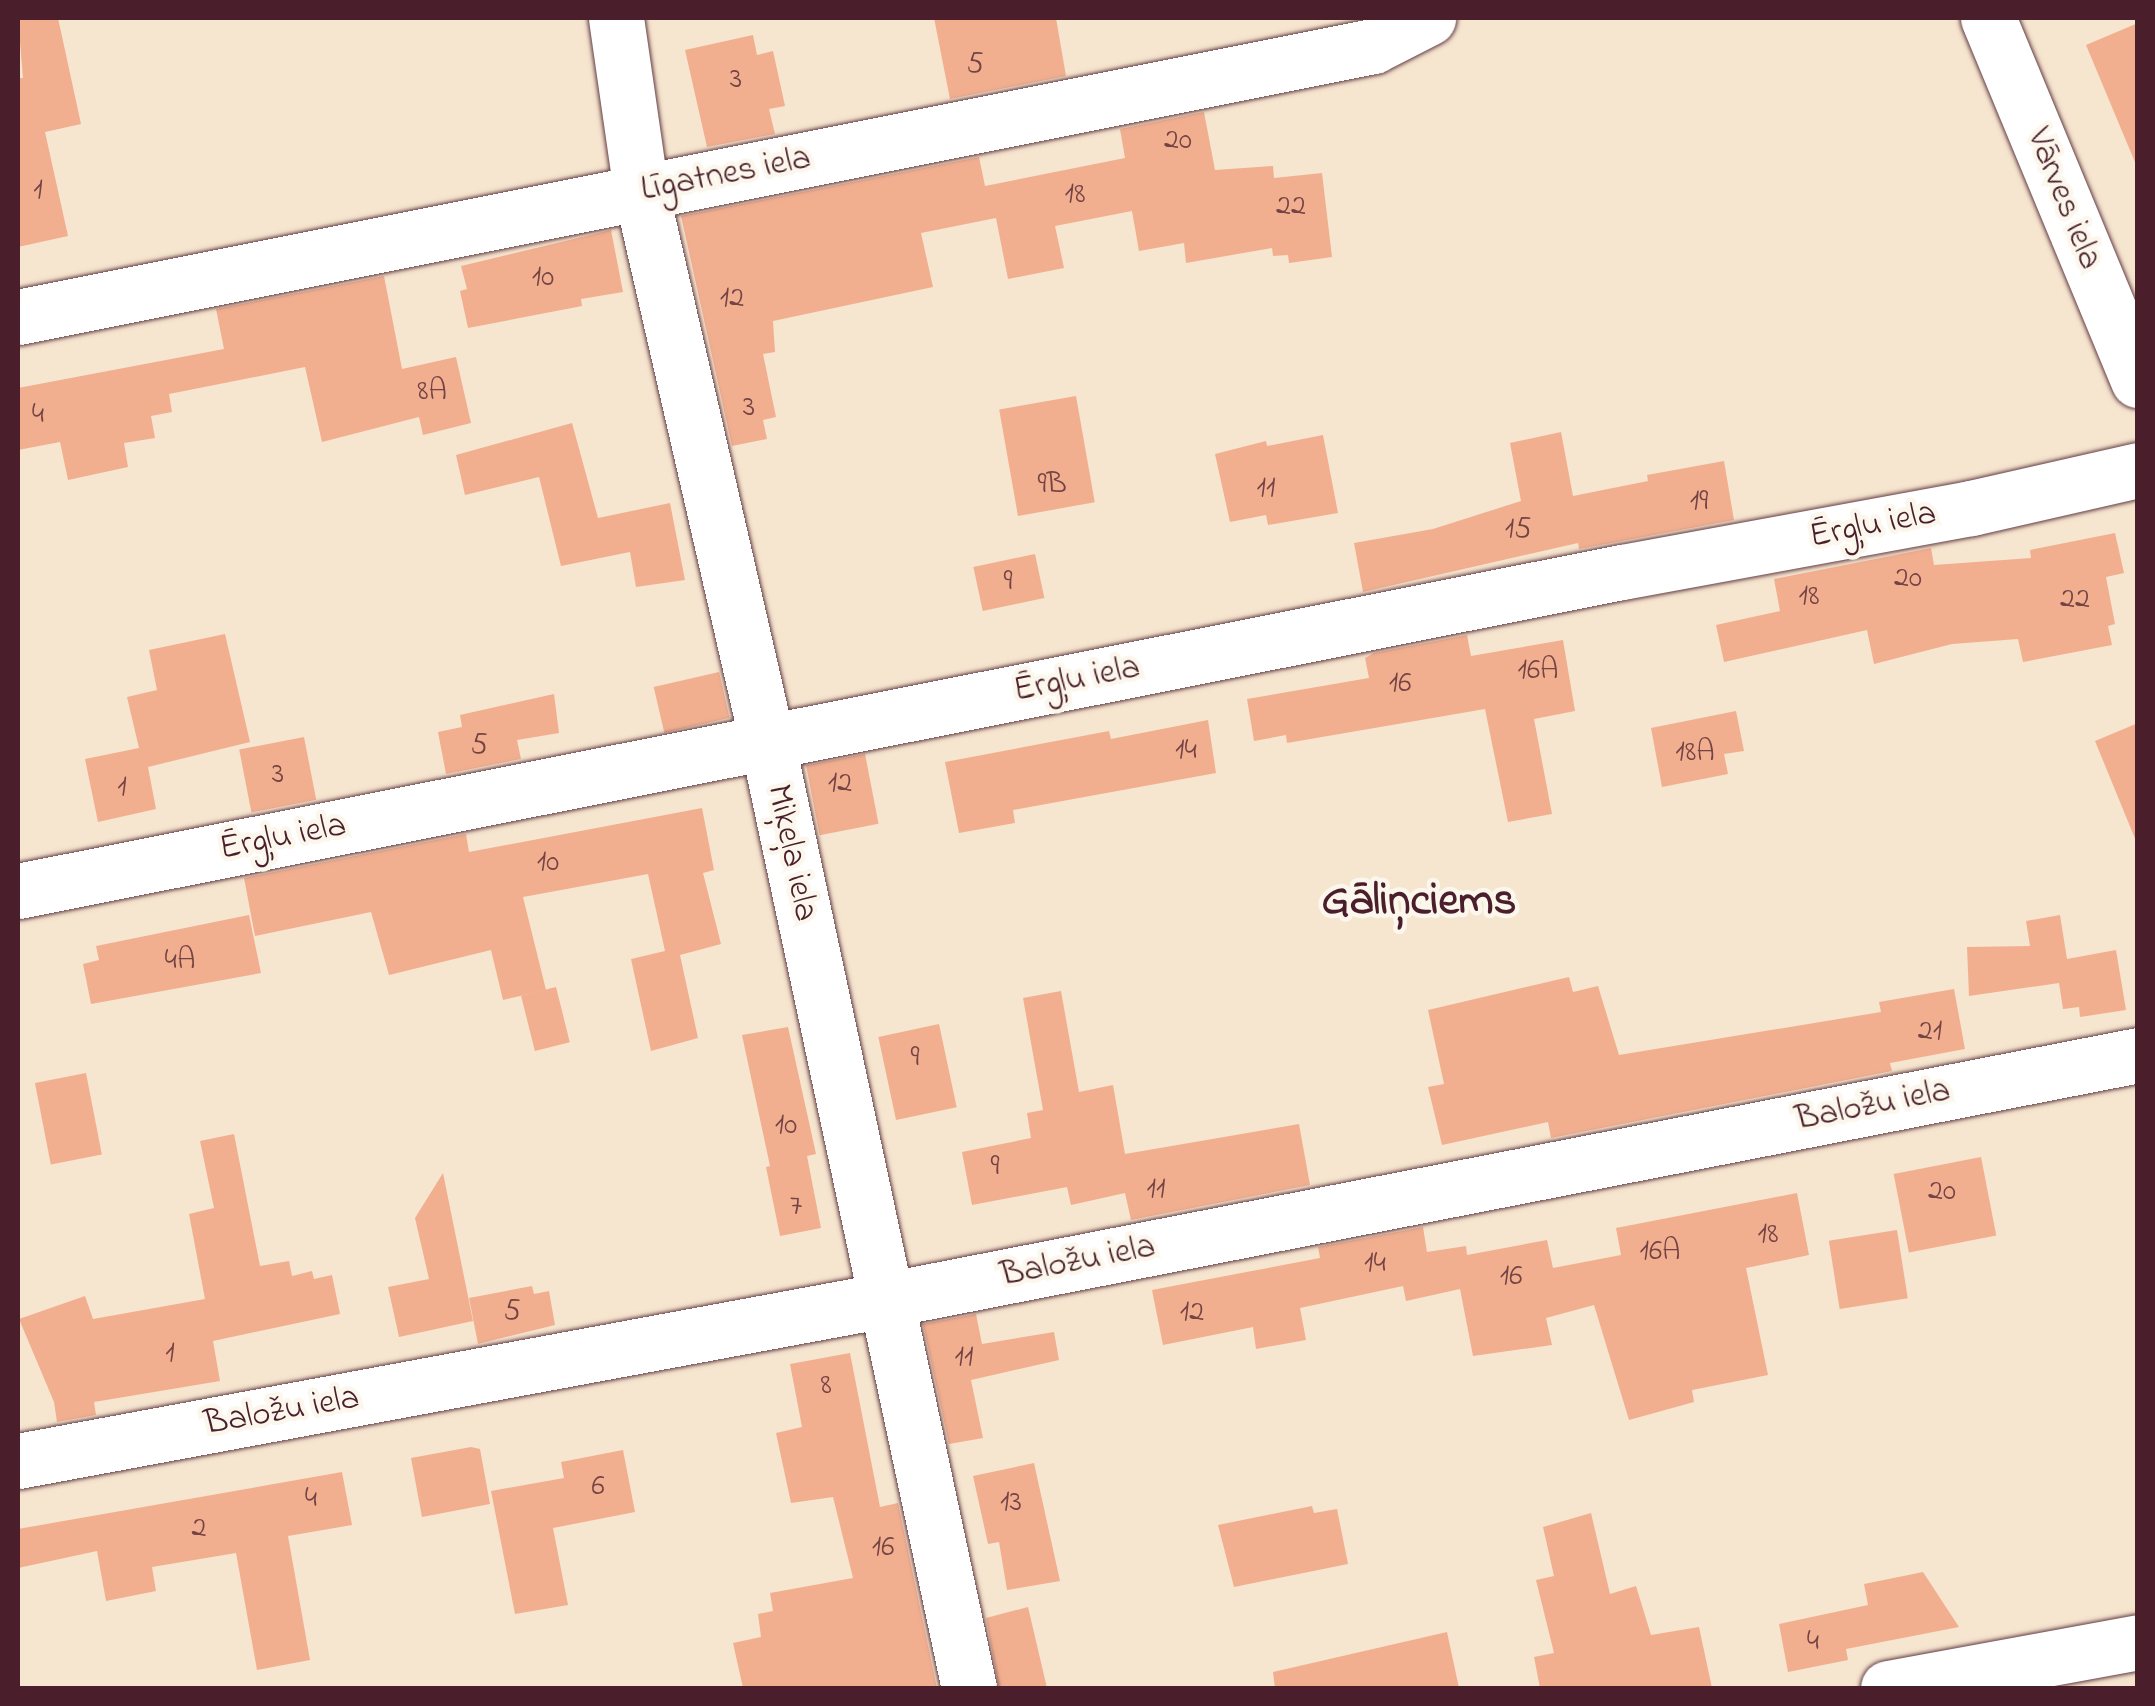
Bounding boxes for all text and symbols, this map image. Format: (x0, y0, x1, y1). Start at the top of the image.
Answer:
house number: 5 (966, 47, 984, 83)
house number: 3 (730, 62, 742, 98)
street label: Vārves iela (2016, 122, 2110, 276)
house number: 20 (1164, 123, 1192, 159)
street label: Līgatnes iela (638, 138, 814, 212)
house number: 1 (33, 173, 43, 209)
house number: 18 (1065, 177, 1085, 213)
house number: 22 (1276, 189, 1306, 225)
house number: 10 (532, 260, 554, 296)
house number: 12 (720, 281, 744, 317)
house number: 8A (417, 374, 447, 410)
house number: 3 (743, 390, 755, 426)
house number: 4 (32, 397, 44, 433)
house number: 9B (1037, 467, 1067, 503)
house number: 11 (1256, 471, 1276, 507)
house number: 19 (1690, 484, 1708, 520)
street label: Ērgļu iela (1806, 493, 1940, 559)
house number: 15 (1505, 512, 1531, 548)
house number: 20 (1894, 561, 1922, 597)
house number: 9 (1003, 564, 1013, 600)
house number: 18 (1799, 579, 1819, 615)
house number: 22 (2060, 582, 2090, 618)
street label: Ērgļu iela (1010, 647, 1144, 713)
house number: 16A (1517, 653, 1559, 689)
house number: 16 (1389, 666, 1411, 702)
house number: 5 (470, 728, 488, 764)
house number: 14 (1175, 733, 1197, 769)
house number: 18A (1675, 735, 1715, 771)
house number: 3 (272, 757, 284, 793)
house number: 12 (828, 766, 852, 802)
house number: 1 (117, 770, 127, 806)
street label: Miķeļa iela (756, 781, 826, 925)
street label: Ērgļu iela (216, 805, 350, 871)
house number: 10 (537, 845, 559, 881)
district label: Gāliņciems (1322, 876, 1516, 930)
house number: 4A (165, 943, 195, 979)
house number: 21 (1918, 1014, 1942, 1050)
house number: 9 (910, 1040, 920, 1076)
street label: Baložu iela (1792, 1070, 1954, 1142)
house number: 10 (775, 1108, 797, 1144)
house number: 9 (990, 1149, 1000, 1185)
house number: 11 (1146, 1172, 1166, 1208)
house number: 20 (1928, 1174, 1956, 1210)
house number: 7 (790, 1189, 802, 1225)
house number: 18 (1758, 1217, 1778, 1253)
street label: Baložu iela (997, 1226, 1159, 1298)
house number: 16A (1639, 1234, 1681, 1270)
house number: 14 (1364, 1246, 1386, 1282)
house number: 16 (1500, 1259, 1522, 1295)
house number: 5 (503, 1294, 521, 1330)
house number: 12 (1180, 1295, 1204, 1331)
house number: 1 (165, 1336, 175, 1372)
house number: 11 (954, 1340, 974, 1376)
house number: 8 (820, 1368, 832, 1404)
street label: Baložu iela (201, 1378, 363, 1446)
house number: 6 (591, 1469, 605, 1505)
house number: 4 (305, 1481, 317, 1517)
house number: 13 (1000, 1485, 1022, 1521)
house number: 2 (192, 1511, 206, 1547)
house number: 16 (872, 1530, 894, 1566)
house number: 4 (1807, 1624, 1819, 1660)

